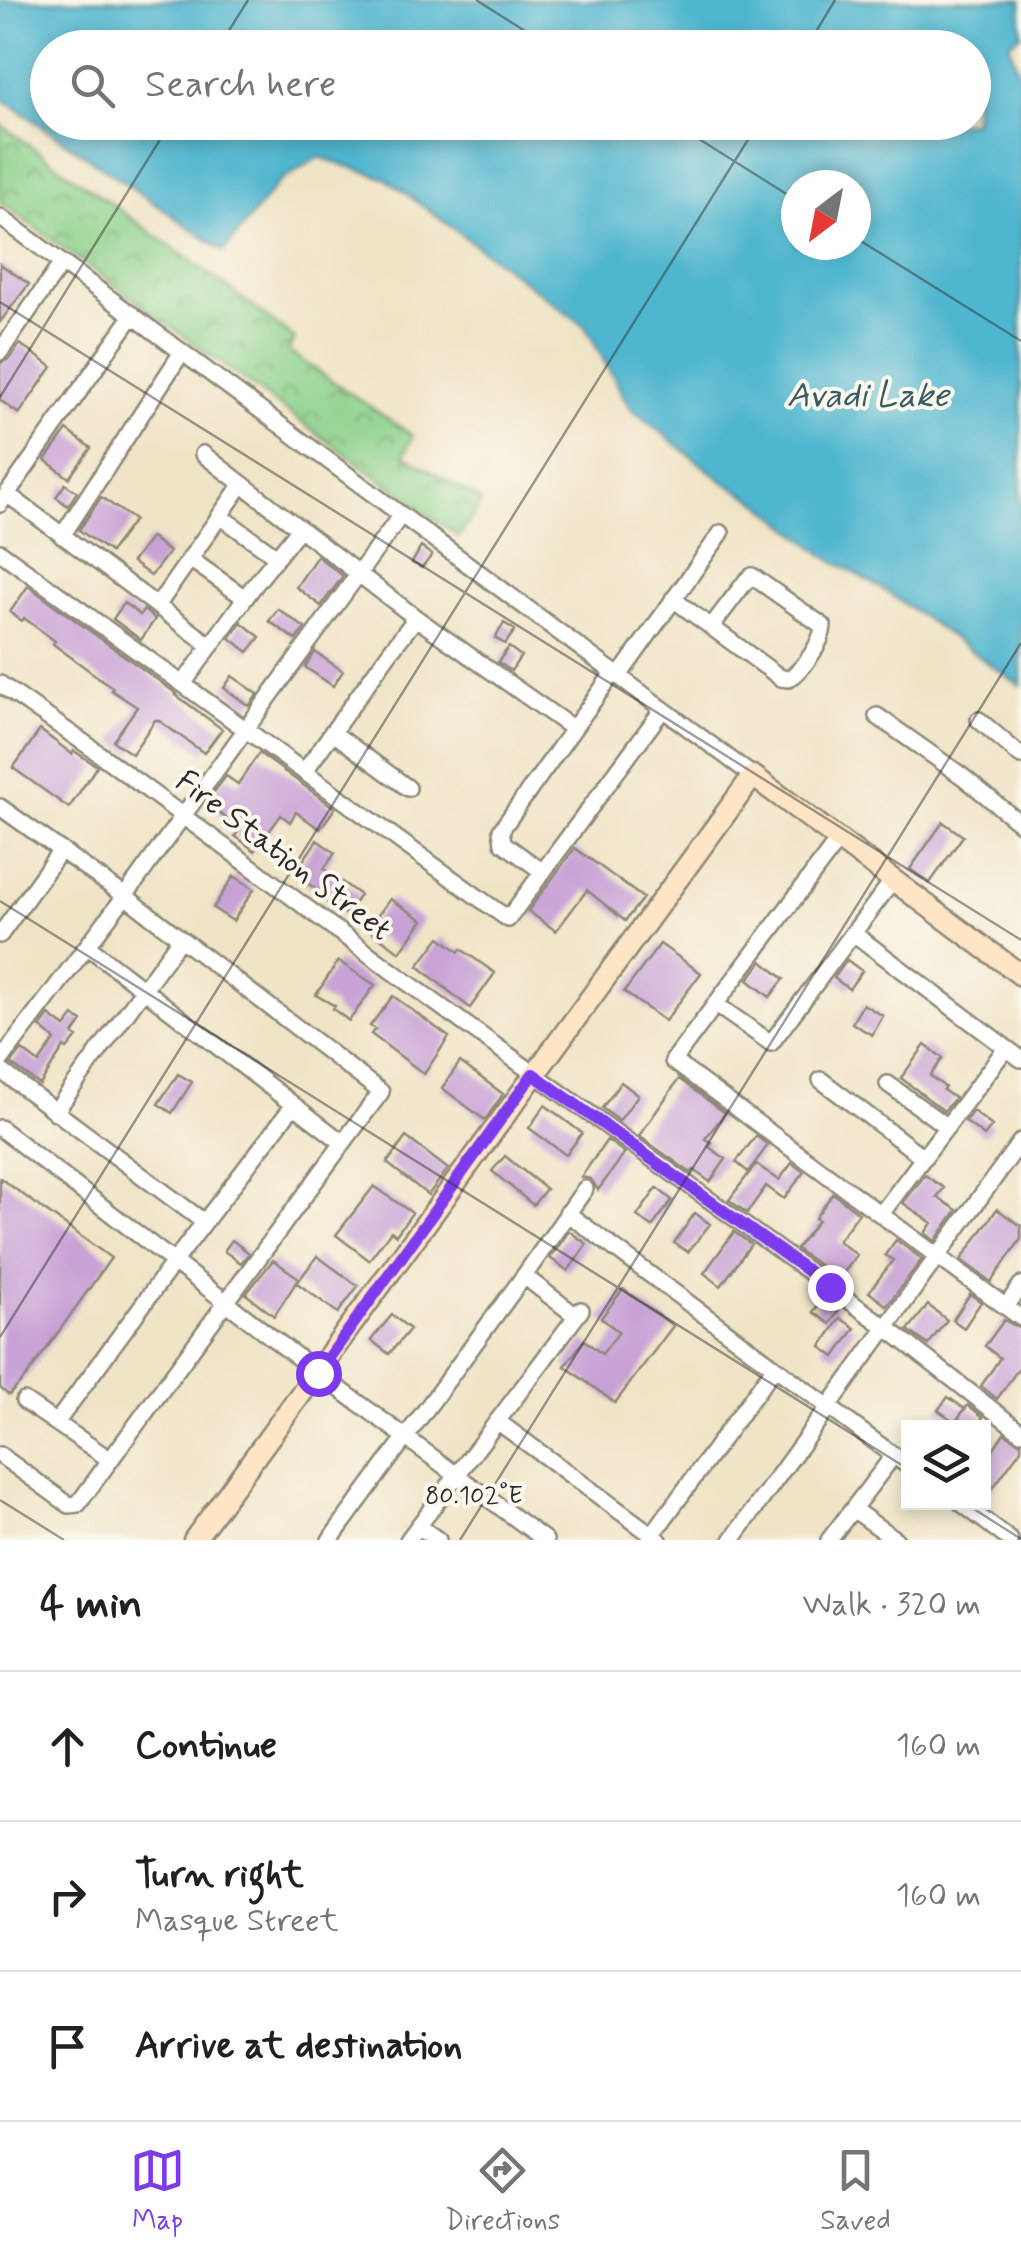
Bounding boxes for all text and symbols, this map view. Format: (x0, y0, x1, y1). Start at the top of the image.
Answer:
search box (30, 30, 991, 140)
icon: search (65, 58, 120, 113)
text: Search here (145, 61, 336, 110)
north arrow (781, 170, 871, 260)
water label: Avadi Lake (787, 373, 951, 419)
street label: Fire Station Street (166, 761, 400, 951)
route end (808, 1265, 854, 1311)
route start (296, 1351, 342, 1397)
map controls (901, 1420, 991, 1510)
button: layers (901, 1420, 991, 1510)
text: 80.102°E (425, 1480, 523, 1513)
text: 4 min (40, 1578, 142, 1633)
text: Walk · 320 m (803, 1584, 981, 1626)
icon: ahead (40, 1719, 95, 1774)
text: Continue (135, 1722, 277, 1771)
text: 160 m (896, 1725, 981, 1767)
text: Turn right (135, 1851, 304, 1900)
icon: right (40, 1869, 95, 1924)
text: 160 m (896, 1875, 981, 1917)
text: Masque Street (135, 1900, 338, 1942)
icon: arrive (40, 2019, 95, 2074)
text: Arrive at destination (135, 2022, 462, 2071)
tab: Map (130, 2143, 185, 2240)
tab: Directions (445, 2143, 560, 2240)
tab: Saved (820, 2143, 891, 2240)

